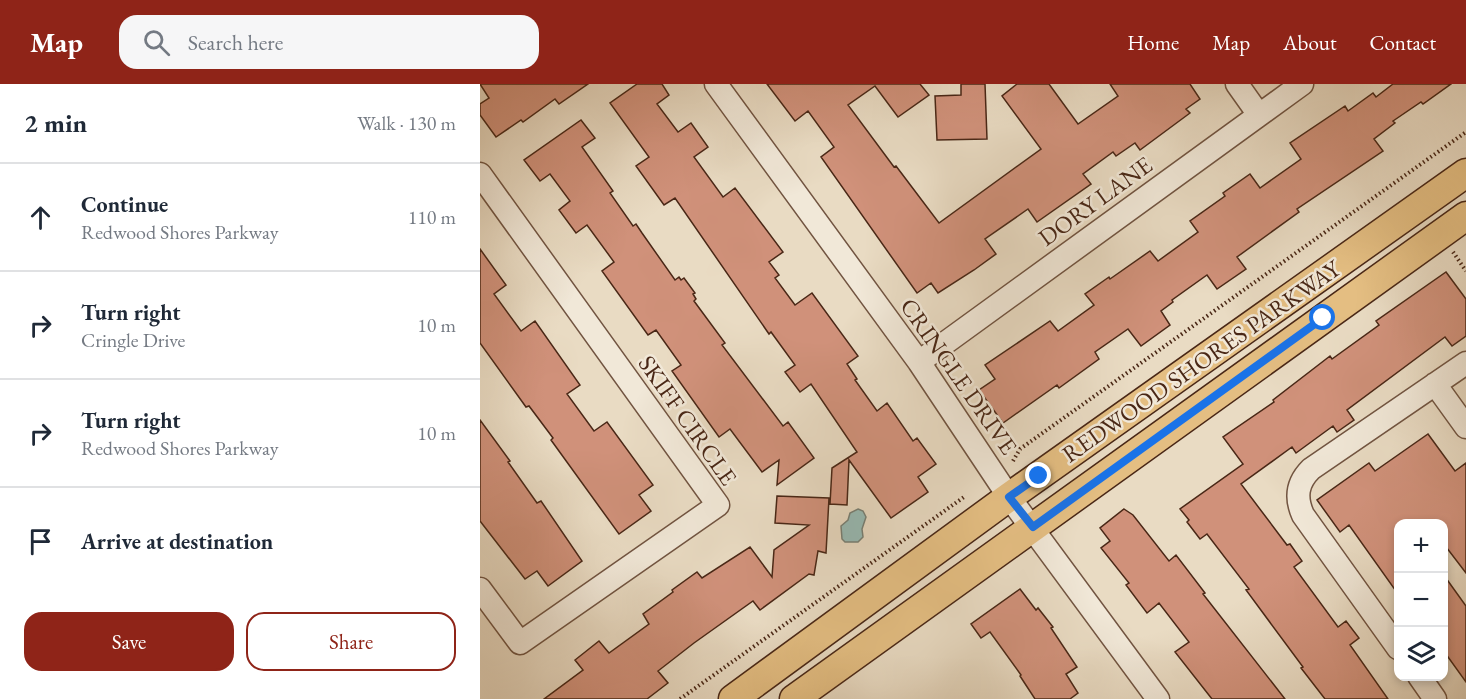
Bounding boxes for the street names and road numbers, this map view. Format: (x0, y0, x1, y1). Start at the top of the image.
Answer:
street label: DORY LANE (1032, 149, 1158, 253)
street label: REDWOOD SHORES PARKWAY (1056, 252, 1347, 469)
street label: CRINGLE DRIVE (893, 292, 1025, 460)
street label: SKIFF CIRCLE (632, 349, 744, 491)

